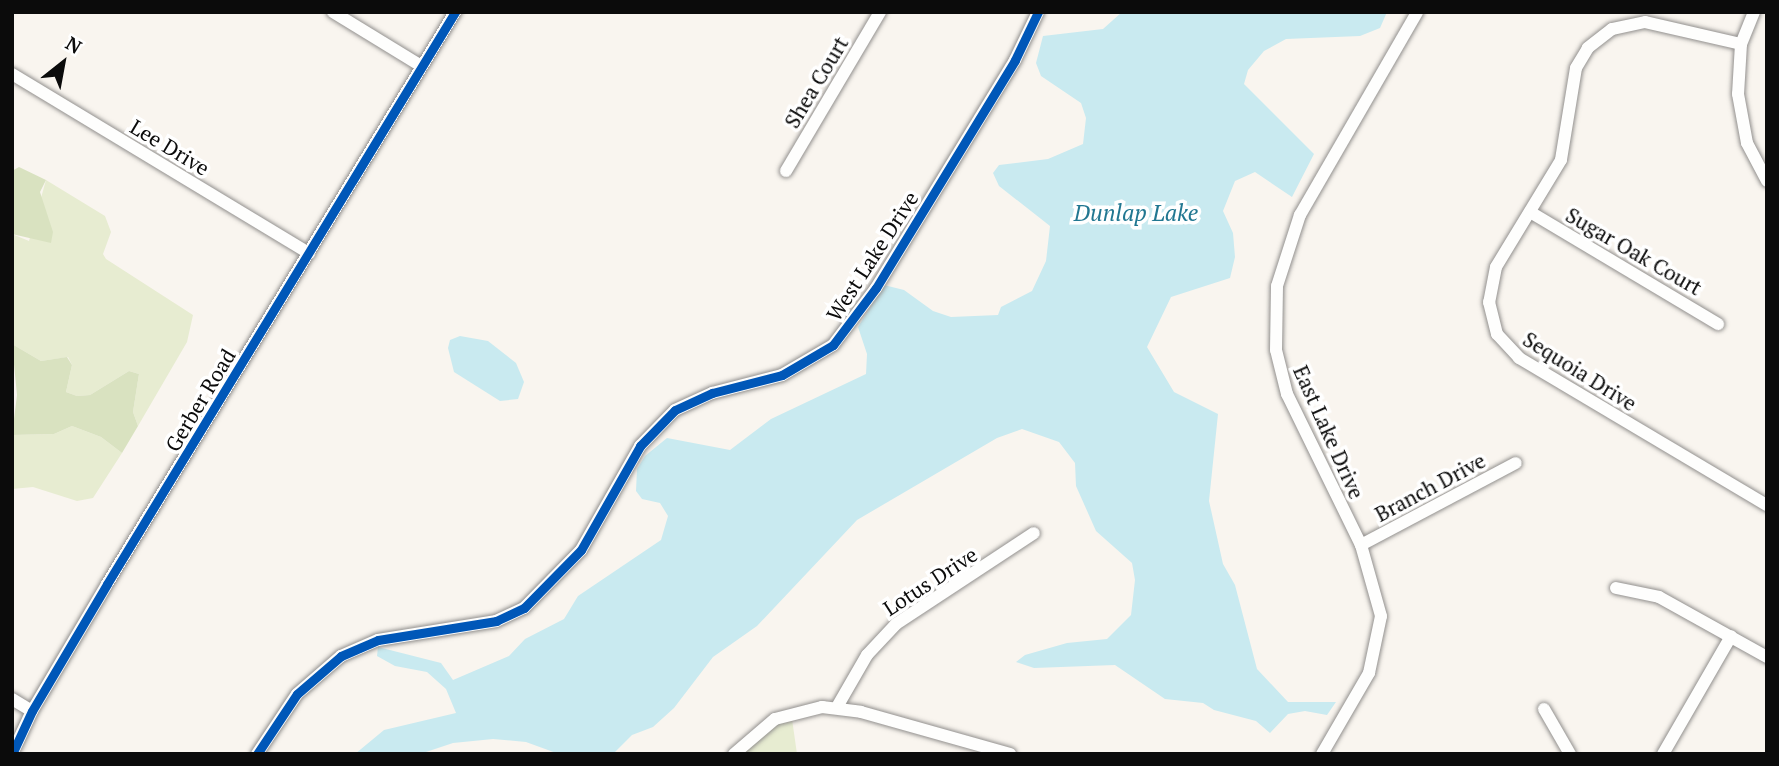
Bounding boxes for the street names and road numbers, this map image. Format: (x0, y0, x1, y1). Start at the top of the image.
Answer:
street label: Shea Court (779, 32, 853, 132)
street label: Lee Drive (126, 114, 214, 180)
street label: West Lake Drive (821, 187, 923, 325)
street label: Sugar Oak Court (1562, 202, 1706, 300)
street label: Sequoia Drive (1519, 326, 1641, 416)
street label: Gerber Road (160, 344, 240, 456)
street label: East Lake Drive (1288, 361, 1370, 503)
street label: Branch Drive (1371, 447, 1489, 527)
street label: Lotus Drive (878, 541, 982, 621)

